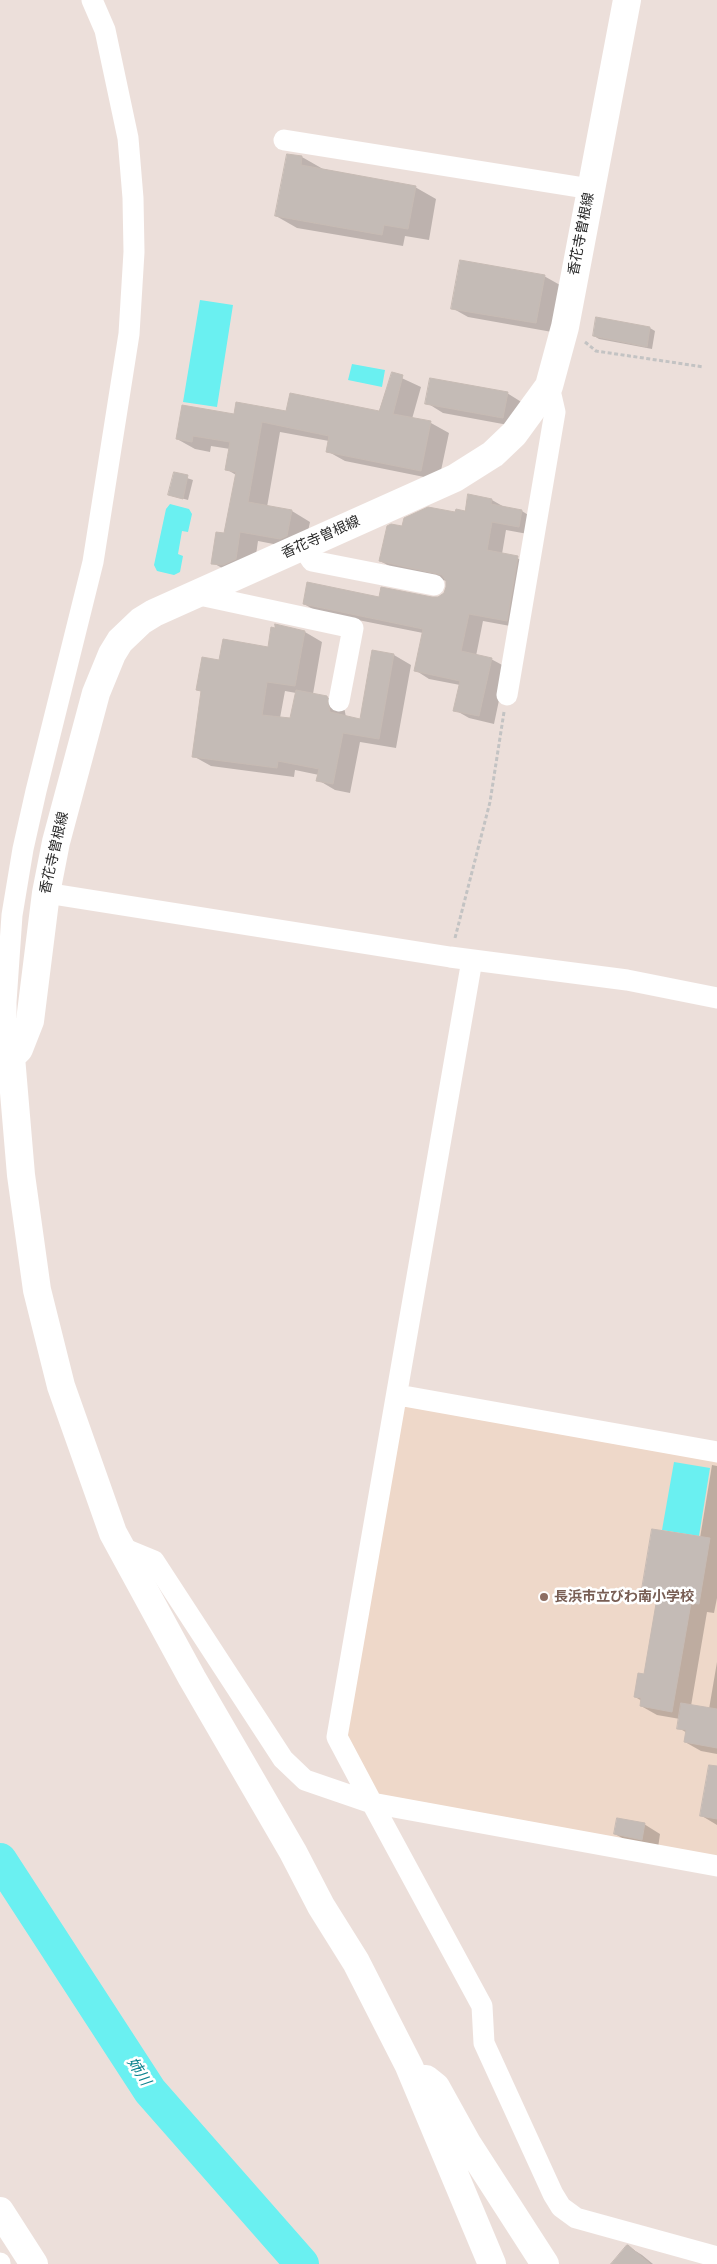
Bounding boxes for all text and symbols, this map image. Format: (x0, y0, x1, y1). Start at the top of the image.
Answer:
street label: 香花寺曽根線 (566, 191, 598, 277)
street label: 香花寺曽根線 (279, 513, 363, 563)
street label: 香花寺曽根線 (37, 810, 73, 896)
place label: 長浜市立びわ南小学校 (554, 1589, 694, 1605)
marker: 長浜市立びわ南小学校 (538, 1591, 550, 1603)
water label: 姉川 (122, 2055, 154, 2089)

